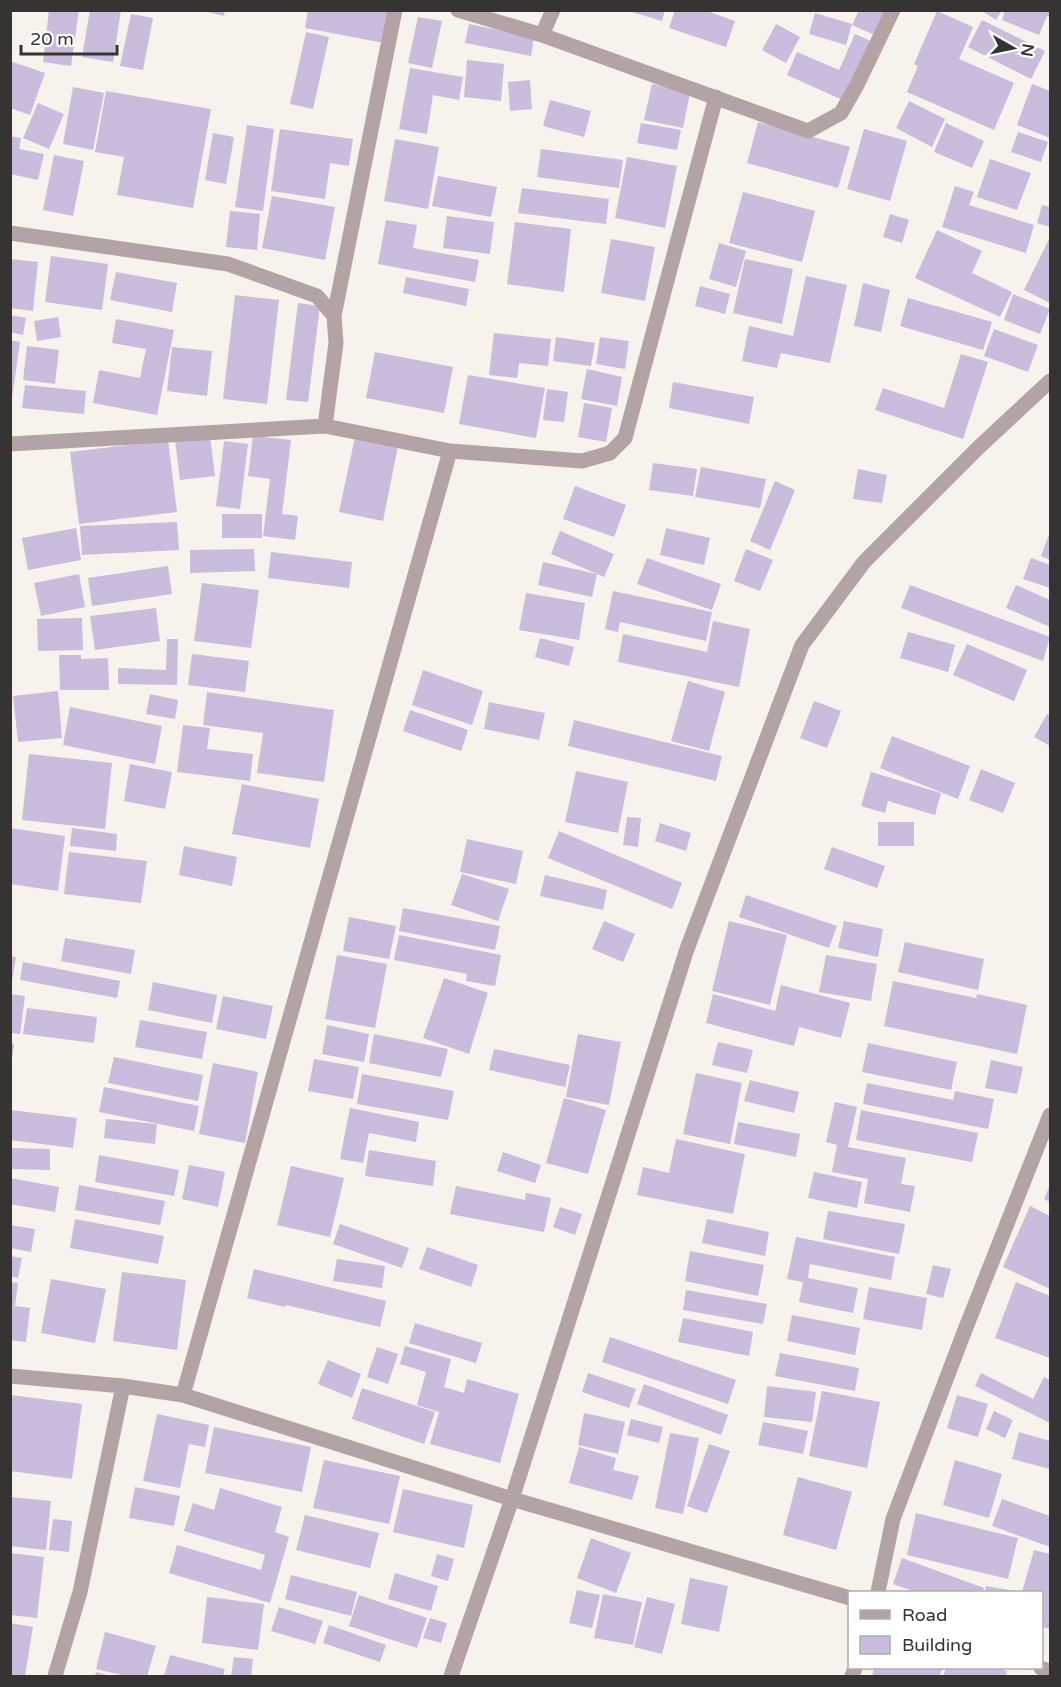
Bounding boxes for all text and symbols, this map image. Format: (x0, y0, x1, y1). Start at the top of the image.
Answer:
scale bar (21, 18, 117, 56)
north arrow (983, 18, 1043, 78)
text: 20 m (30, 28, 74, 50)
text: N (1016, 42, 1038, 58)
legend (848, 1591, 1043, 1669)
text: Road (902, 1604, 947, 1626)
text: Building (902, 1634, 972, 1656)

